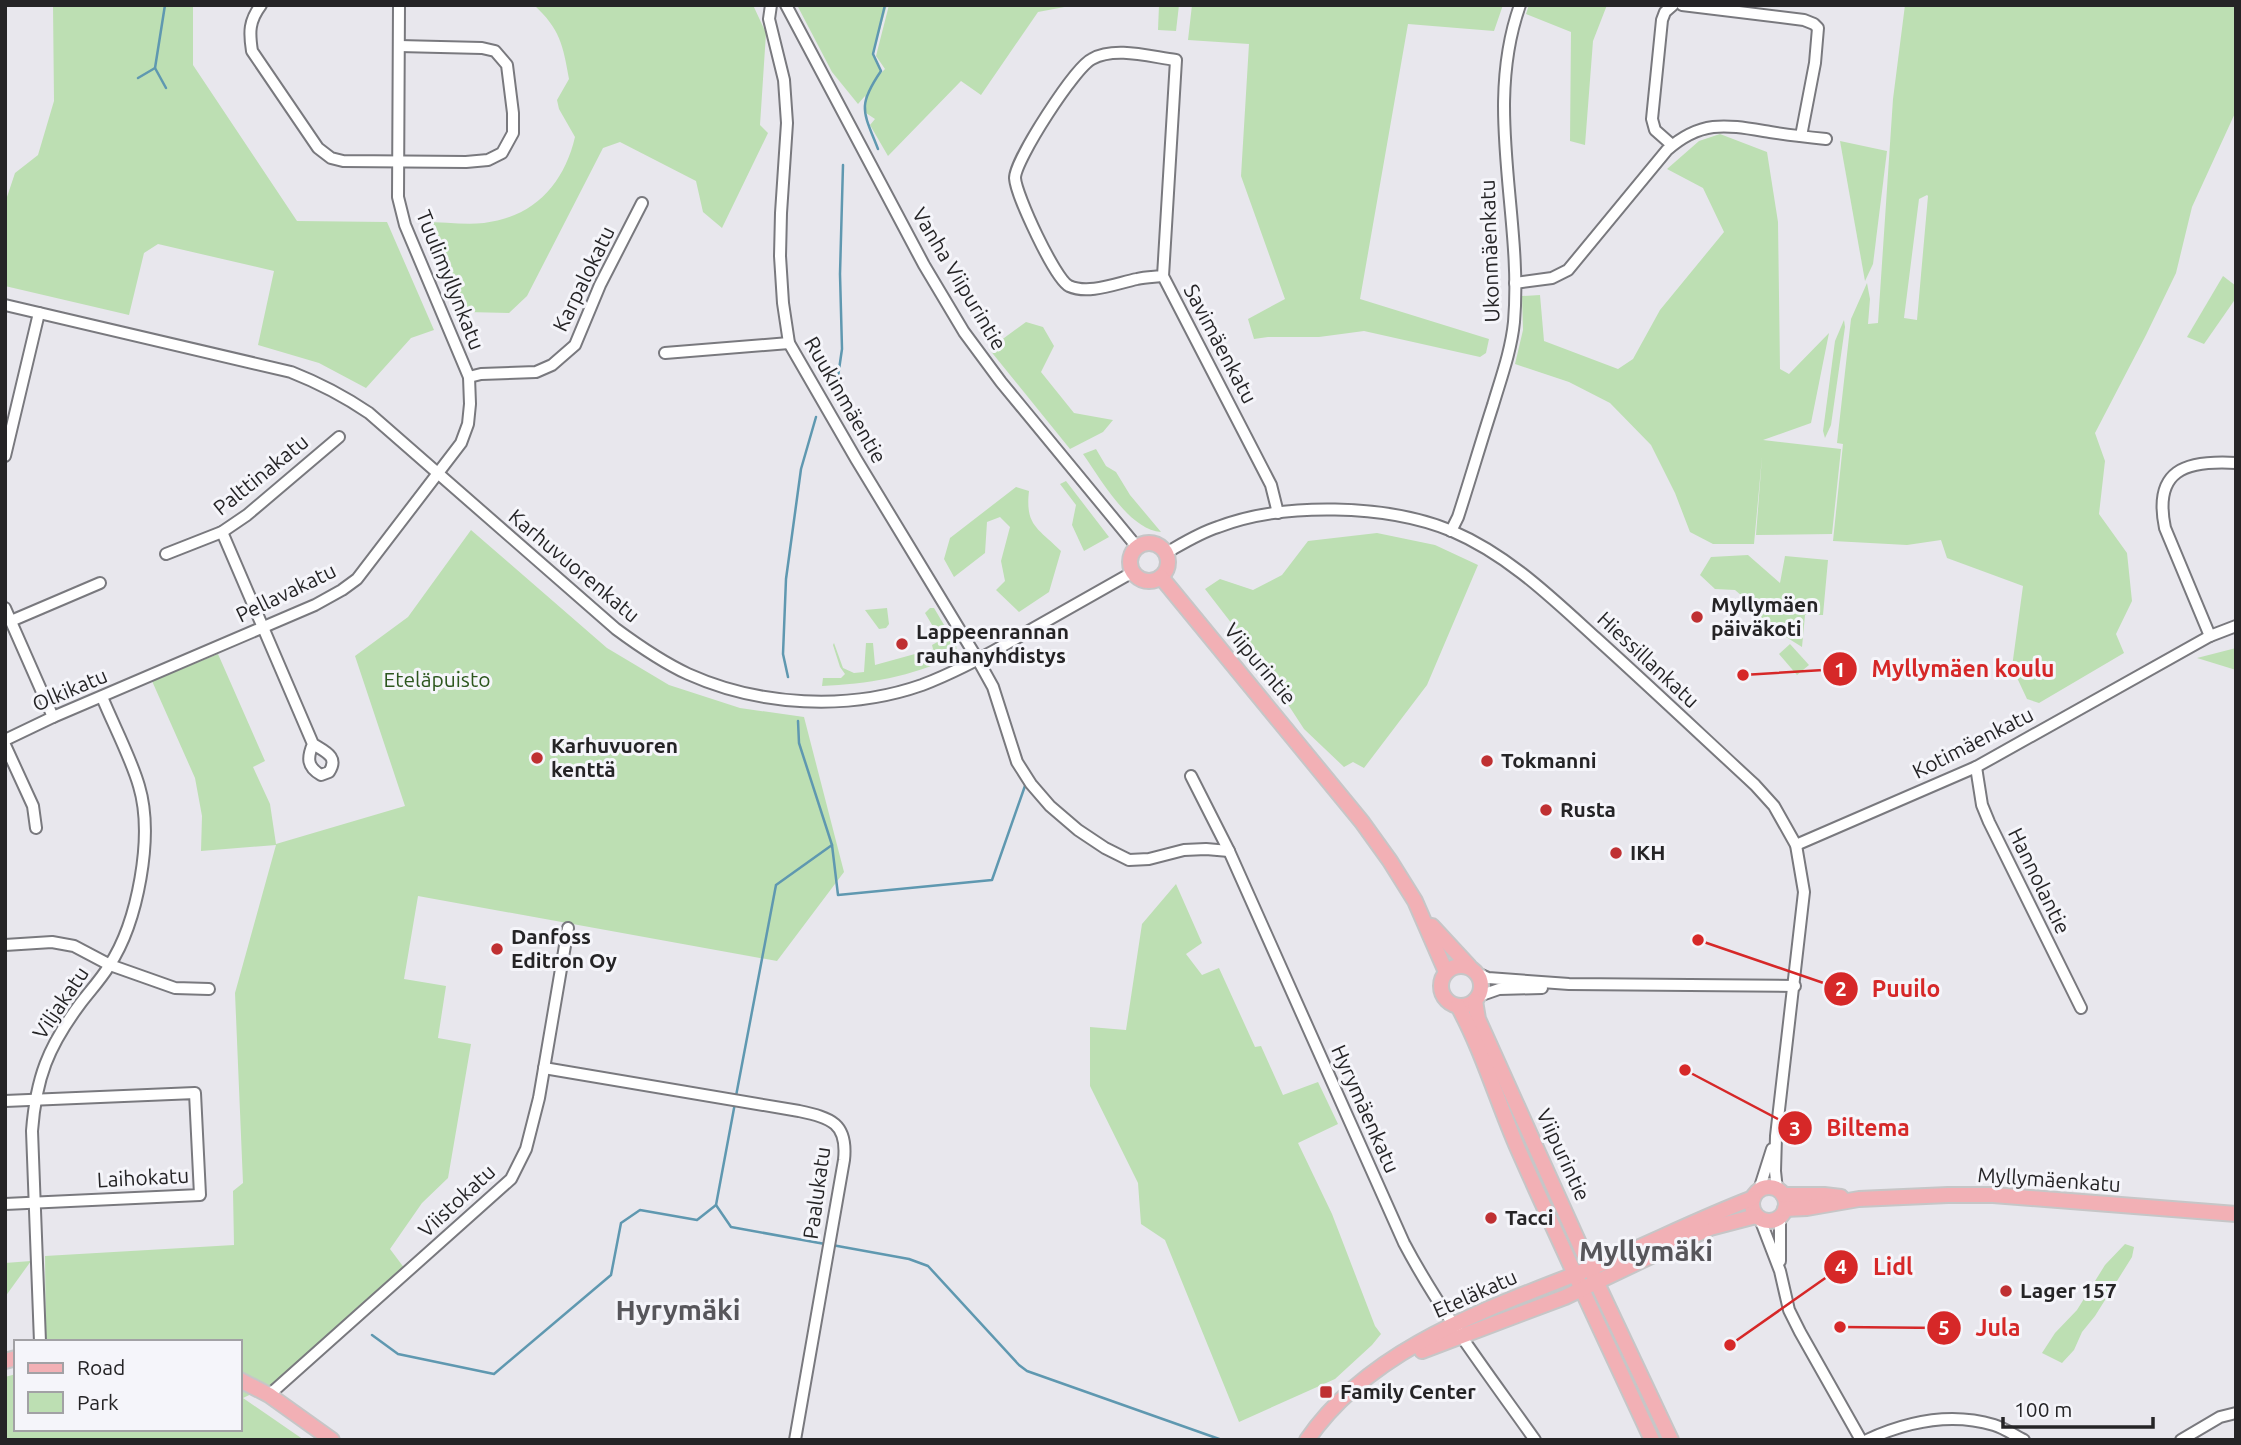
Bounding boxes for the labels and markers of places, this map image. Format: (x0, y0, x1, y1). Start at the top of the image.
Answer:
place label: Myllymäen päiväkoti (1711, 592, 1818, 640)
marker: Myllymäen päiväkoti (1689, 609, 1705, 625)
place label: Lappeenrannan rauhanyhdistys (916, 619, 1069, 667)
marker: Lappeenrannan rauhanyhdistys (894, 636, 910, 652)
callout: Myllymäen koulu (1823, 647, 2069, 691)
place label: Karhuvuoren kenttä (551, 733, 678, 781)
place label: Tokmanni (1501, 748, 1597, 772)
marker: Karhuvuoren kenttä (529, 750, 545, 766)
marker: Tokmanni (1479, 753, 1495, 769)
place label: Rusta (1560, 797, 1616, 821)
marker: Rusta (1538, 802, 1554, 818)
place label: IKH (1630, 840, 1666, 864)
marker: IKH (1608, 845, 1624, 861)
place label: Danfoss Editron Oy (511, 924, 617, 972)
marker: Danfoss Editron Oy (489, 941, 505, 957)
callout: Puuilo (1823, 967, 1955, 1011)
callout: Biltema (1777, 1106, 1924, 1150)
place label: Tacci (1505, 1205, 1554, 1229)
marker: Tacci (1483, 1210, 1499, 1226)
callout: Lidl (1824, 1245, 1927, 1289)
place label: Lager 157 (2020, 1278, 2117, 1302)
marker: Lager 157 (1998, 1283, 2014, 1299)
callout: Jula (1926, 1306, 2034, 1350)
place label: Family Center (1340, 1379, 1476, 1403)
marker: Family Center (1318, 1384, 1334, 1400)

